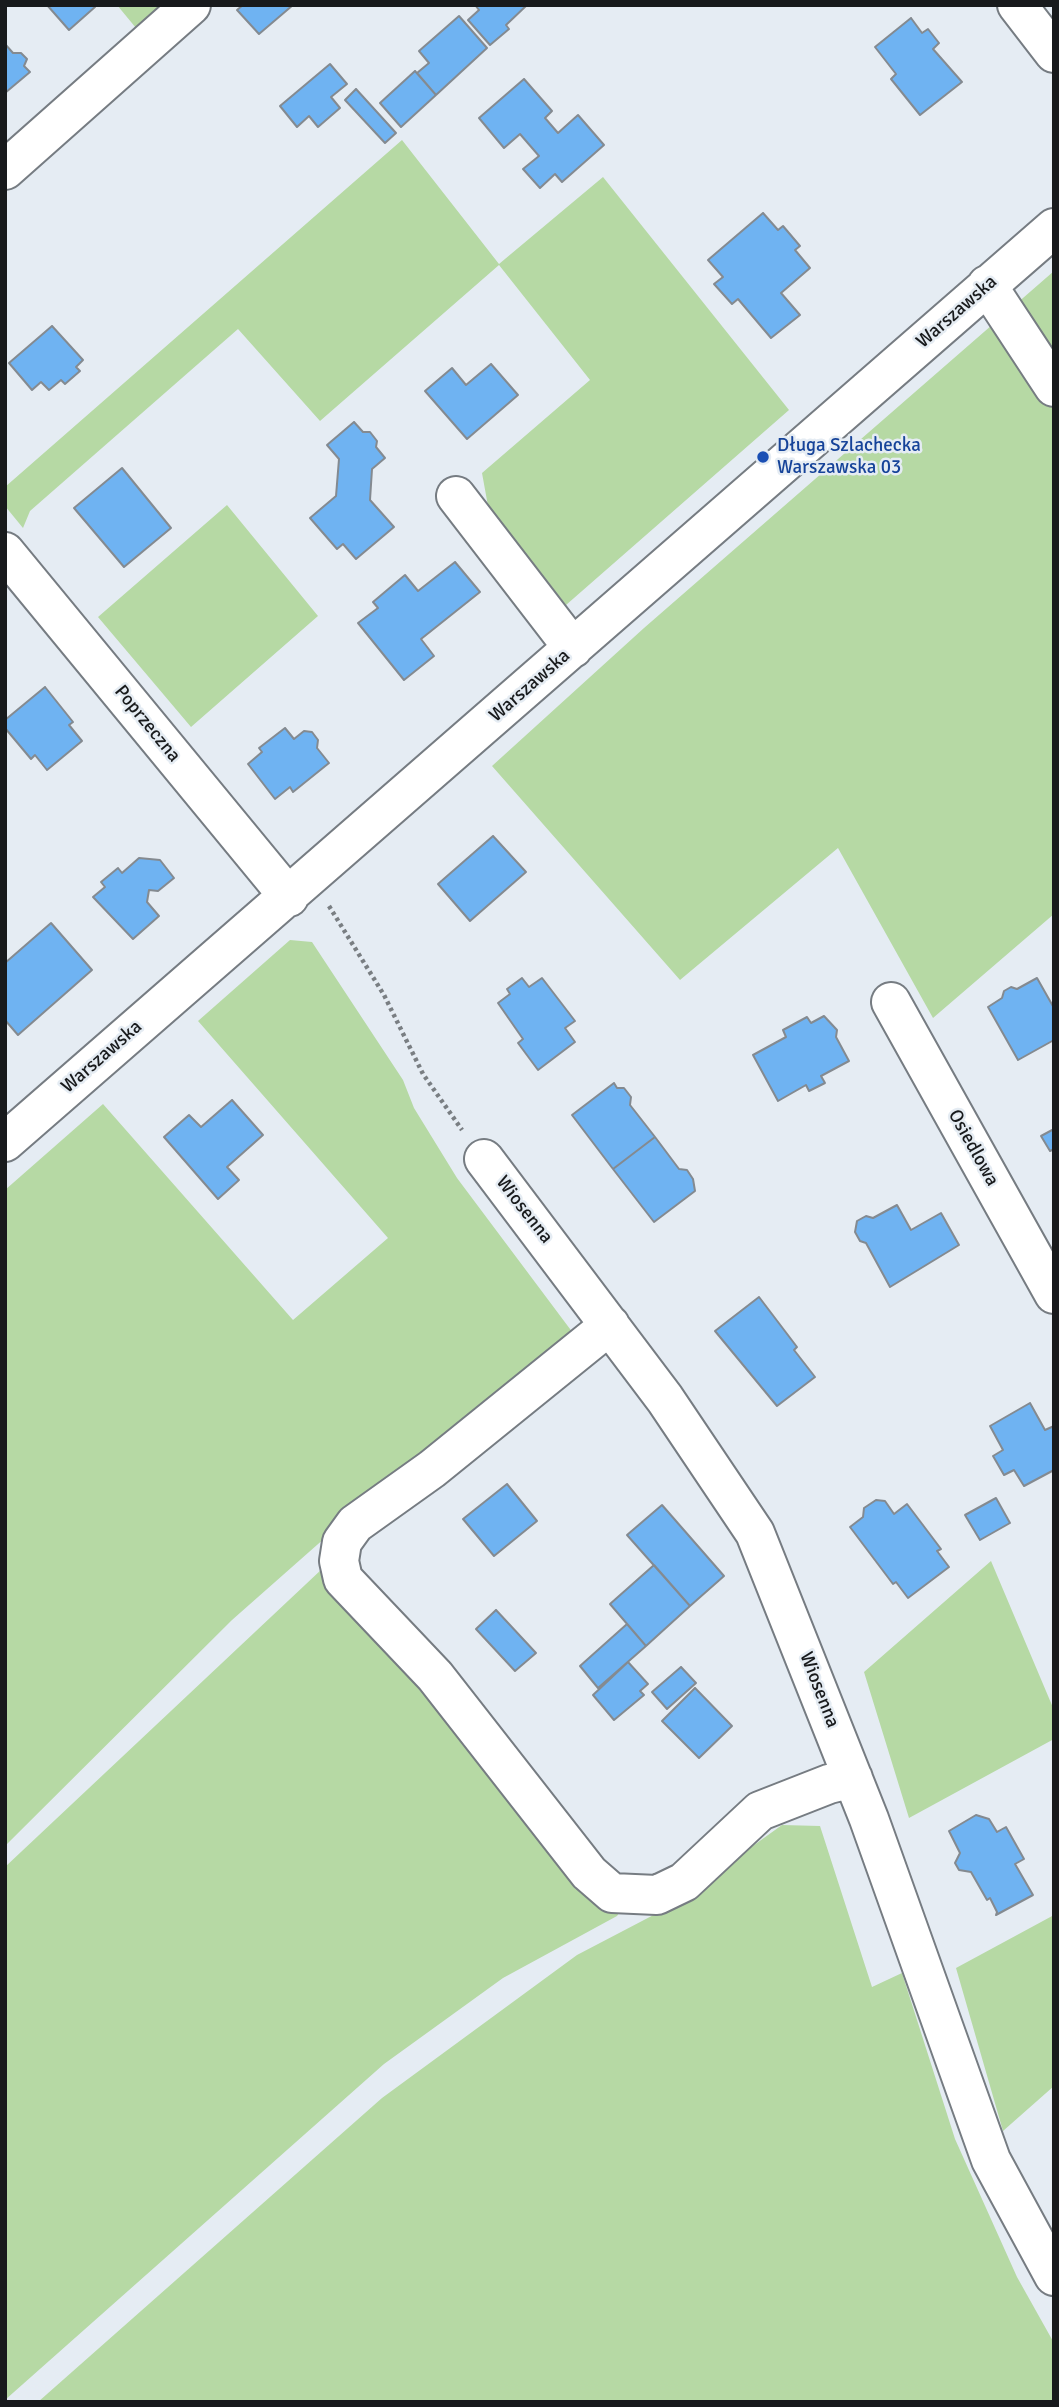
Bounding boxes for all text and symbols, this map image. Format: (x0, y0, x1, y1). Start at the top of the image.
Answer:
street label: Warszawska (912, 271, 1002, 353)
place label: Długa Szlachecka Warszawska 03 (777, 435, 921, 479)
marker: Długa Szlachecka Warszawska 03 (755, 449, 771, 465)
street label: Warszawska (485, 645, 575, 727)
street label: Poprzeczna (109, 681, 185, 767)
street label: Warszawska (57, 1016, 147, 1098)
street label: Osiedlowa (943, 1106, 1003, 1190)
street label: Wiosenna (491, 1172, 557, 1248)
street label: Wiosenna (794, 1649, 844, 1731)

